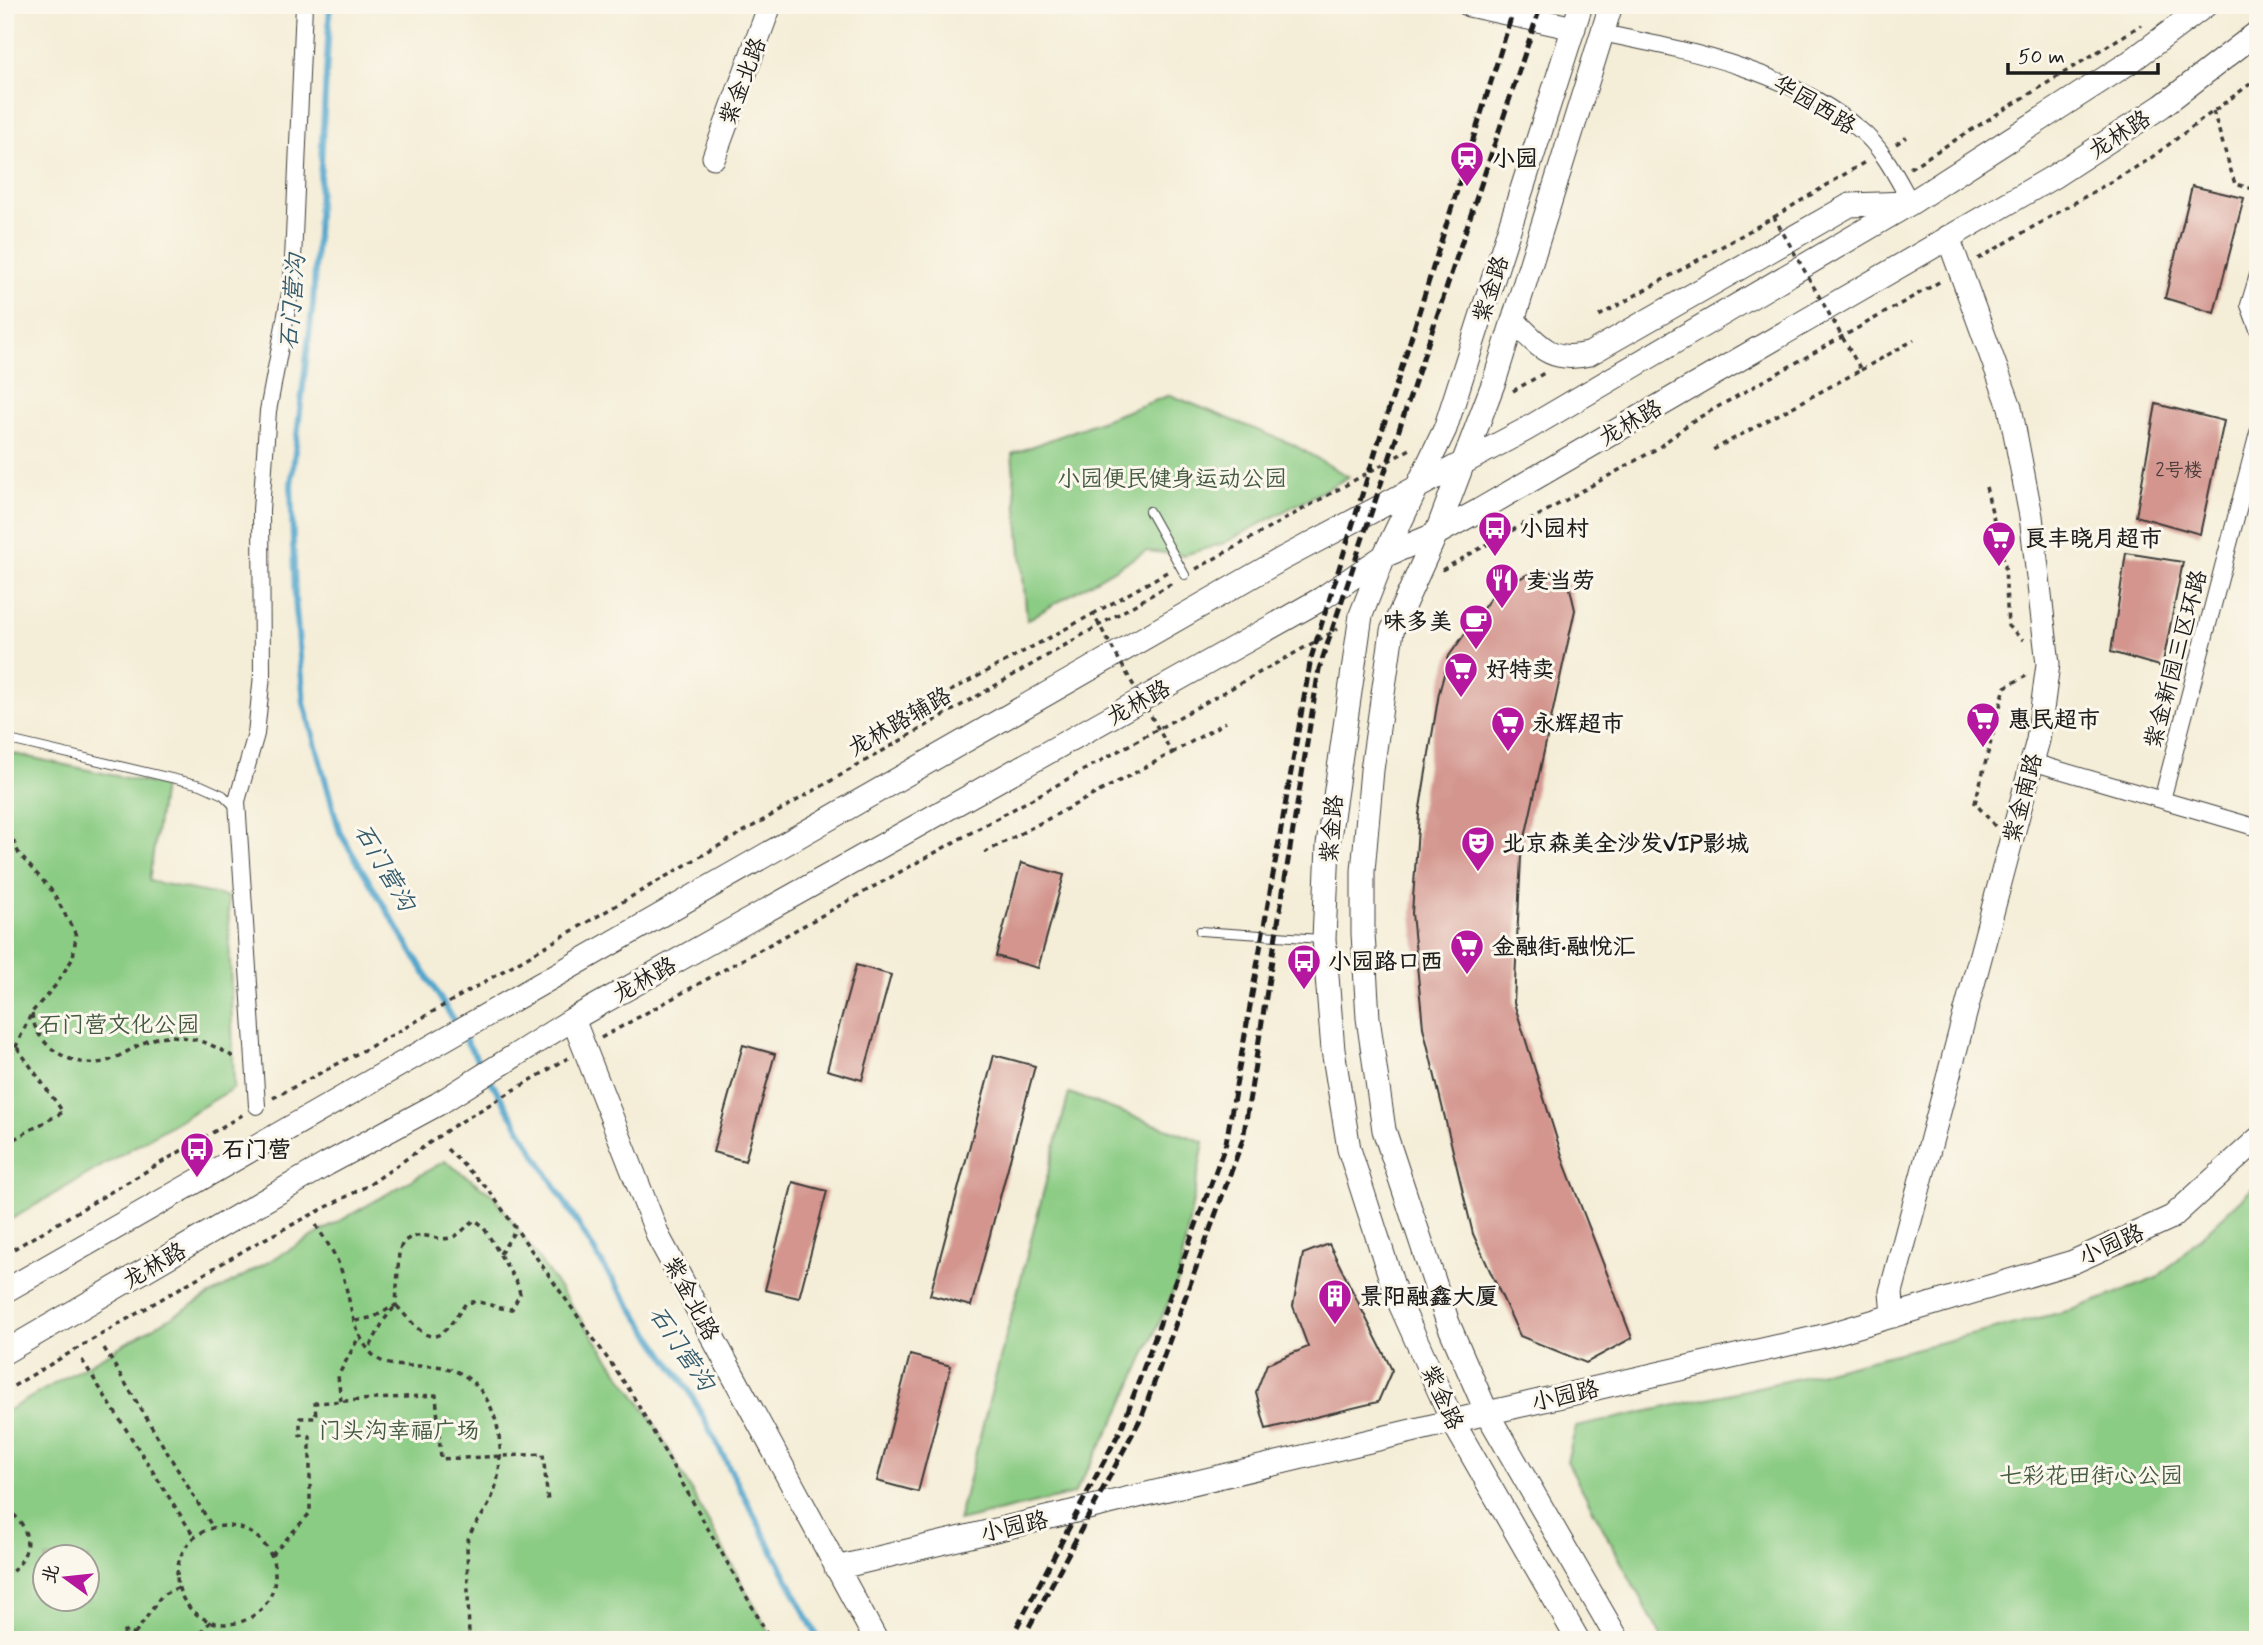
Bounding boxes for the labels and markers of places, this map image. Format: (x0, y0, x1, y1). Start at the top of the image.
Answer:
station icon: 小园 (1448, 139, 1486, 188)
place label: 小园 (1492, 145, 1538, 175)
bus stop icon: 小园村 (1476, 509, 1514, 558)
place label: 小园村 (1520, 515, 1589, 545)
supermarket icon: 良丰晓月超市 (1980, 519, 2018, 568)
place label: 良丰晓月超市 (2024, 525, 2162, 555)
restaurant icon: 麦当劳 (1483, 561, 1521, 610)
place label: 麦当劳 (1526, 567, 1595, 597)
cafe icon: 味多美 (1457, 602, 1495, 651)
place label: 味多美 (1383, 608, 1452, 638)
supermarket icon: 好特卖 (1442, 650, 1480, 699)
place label: 好特卖 (1486, 656, 1555, 686)
supermarket icon: 惠民超市 (1964, 700, 2002, 749)
supermarket icon: 永辉超市 (1489, 704, 1527, 753)
place label: 惠民超市 (2008, 706, 2100, 736)
place label: 永辉超市 (1532, 710, 1624, 740)
theatre icon: 北京森美全沙发VIP影城 (1459, 824, 1497, 873)
place label: 北京森美全沙发VIP影城 (1502, 830, 1749, 860)
supermarket icon: 金融街·融悦汇 (1448, 927, 1486, 976)
place label: 金融街·融悦汇 (1492, 933, 1635, 963)
bus stop icon: 小园路口西 (1285, 942, 1323, 991)
place label: 小园路口西 (1328, 948, 1443, 978)
bus stop icon: 石门营 (178, 1130, 216, 1179)
place label: 石门营 (222, 1136, 291, 1166)
building icon: 景阳融鑫大厦 (1316, 1277, 1354, 1326)
place label: 景阳融鑫大厦 (1360, 1283, 1498, 1313)

